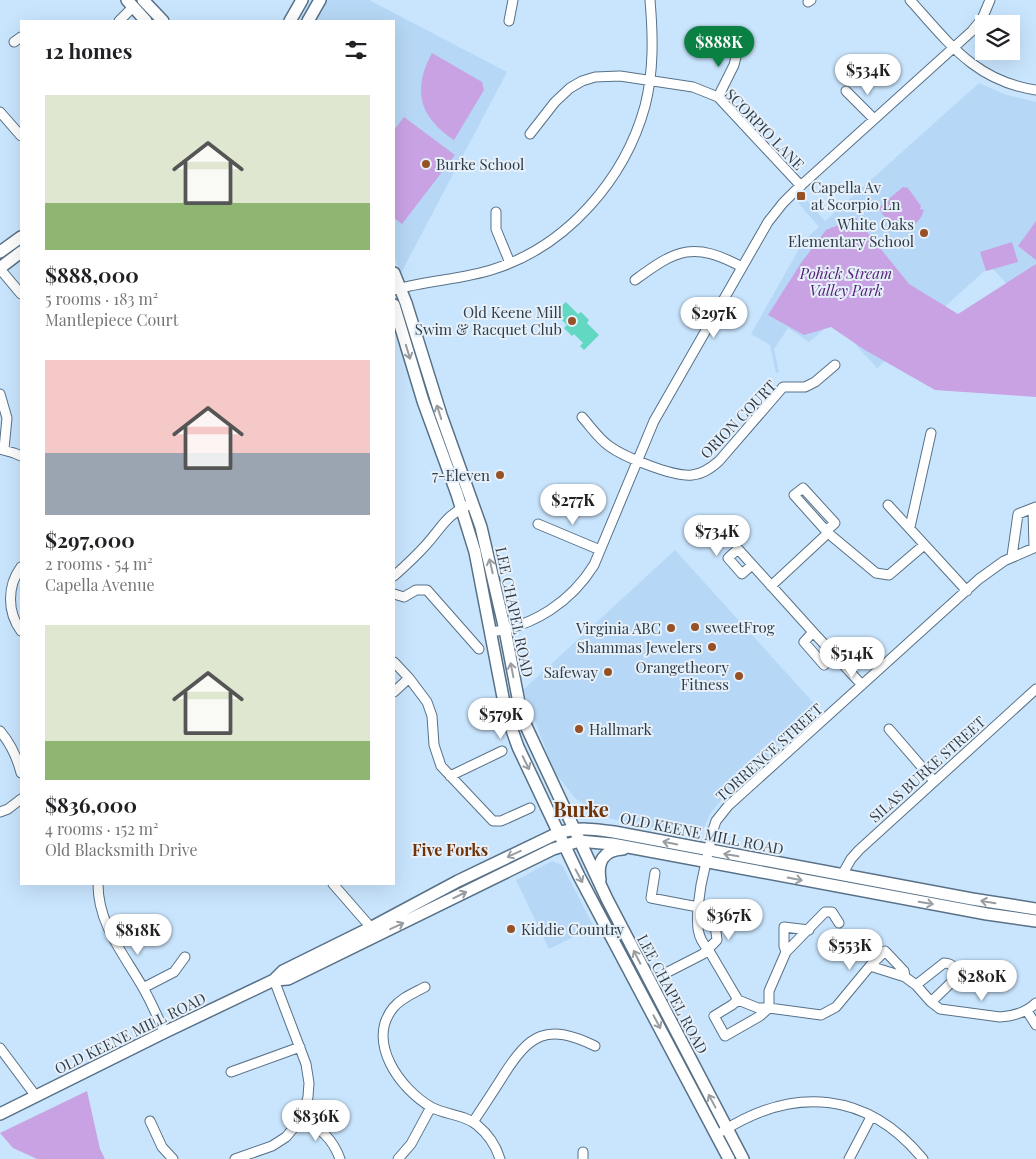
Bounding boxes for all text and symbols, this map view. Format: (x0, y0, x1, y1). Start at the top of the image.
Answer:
map controls (975, 15, 1020, 60)
button: layers (975, 15, 1020, 60)
pin: $888K (684, 26, 754, 68)
text: $888K (695, 31, 743, 52)
text: 12 homes (45, 36, 132, 64)
icon: filters (342, 36, 370, 64)
pin: $534K (833, 54, 903, 96)
text: $534K (846, 59, 890, 80)
street label: SCORPIO LANE (721, 84, 809, 174)
icon: home (163, 128, 253, 218)
place label: Burke School (436, 154, 524, 174)
marker: Burke School (420, 158, 432, 170)
place label: Capella Av at Scorpio Ln (811, 177, 900, 214)
marker: Capella Av at Scorpio Ln (795, 190, 807, 202)
place label: White Oaks Elementary School (788, 214, 914, 251)
marker: White Oaks Elementary School (918, 227, 930, 239)
text: $888,000 (45, 260, 139, 288)
park label: Pohick Stream Valley Park (799, 263, 892, 300)
text: 5 rooms · 183 m² (45, 288, 158, 309)
pin: $297K (679, 296, 749, 339)
place label: Old Keene Mill Swim & Racquet Club (415, 302, 562, 339)
text: $297K (691, 302, 737, 323)
text: Mantlepiece Court (45, 309, 178, 330)
marker: Old Keene Mill Swim & Racquet Club (566, 315, 578, 327)
one-way arrow (403, 343, 413, 359)
street label: ORION COURT (696, 376, 780, 462)
icon: home (163, 393, 253, 483)
one-way arrow (434, 404, 444, 420)
place label: 7-Eleven (432, 465, 490, 485)
marker: 7-Eleven (494, 469, 506, 481)
pin: $277K (538, 484, 608, 526)
text: $277K (551, 489, 595, 510)
pin: $734K (682, 514, 752, 557)
text: $734K (695, 520, 739, 541)
text: $297,000 (45, 525, 135, 553)
street label: LEE CHAPEL ROAD (491, 545, 539, 679)
text: 2 rooms · 54 m² (45, 553, 153, 574)
one-way arrow (486, 558, 495, 574)
text: Capella Avenue (45, 574, 155, 595)
place label: sweetFrog (705, 617, 775, 637)
place label: Virginia ABC (575, 618, 661, 638)
marker: sweetFrog (689, 621, 701, 633)
marker: Virginia ABC (665, 622, 677, 634)
pin: $514K (817, 636, 887, 679)
place label: Shammas Jewelers (577, 637, 702, 657)
marker: Shammas Jewelers (706, 641, 718, 653)
text: $514K (831, 642, 873, 663)
place label: Orangetheory Fitness (635, 657, 729, 694)
icon: home (163, 658, 253, 748)
one-way arrow (507, 662, 517, 678)
place label: Safeway (544, 662, 598, 682)
marker: Safeway (602, 666, 614, 678)
marker: Orangetheory Fitness (733, 670, 745, 682)
pin: $579K (466, 698, 536, 740)
street label: TORRENCE STREET (711, 699, 827, 805)
text: $579K (479, 703, 523, 724)
street label: SILAS BURKE STREET (865, 711, 989, 827)
place label: Hallmark (589, 719, 652, 739)
marker: Hallmark (573, 723, 585, 735)
one-way arrow (522, 755, 531, 770)
text: $836,000 (45, 790, 137, 818)
district label: Burke (553, 795, 609, 822)
street label: OLD KEENE MILL ROAD (619, 807, 786, 859)
text: 4 rooms · 152 m² (45, 818, 158, 839)
one-way arrow (662, 837, 678, 847)
text: Old Blacksmith Drive (45, 839, 198, 860)
district label: Five Forks (412, 839, 488, 860)
one-way arrow (507, 849, 522, 859)
one-way arrow (724, 849, 740, 859)
one-way arrow (575, 868, 584, 883)
one-way arrow (787, 874, 803, 884)
one-way arrow (452, 890, 467, 900)
one-way arrow (980, 896, 996, 906)
pin: $367K (694, 898, 764, 941)
one-way arrow (918, 898, 934, 908)
text: $367K (707, 904, 751, 925)
pin: $818K (103, 914, 173, 956)
text: $818K (116, 919, 160, 940)
place label: Kiddie Country (521, 919, 625, 939)
one-way arrow (389, 921, 404, 931)
marker: Kiddie Country (505, 923, 517, 935)
pin: $553K (815, 928, 885, 971)
street label: LEE CHAPEL ROAD (633, 931, 713, 1057)
text: $553K (828, 934, 872, 955)
one-way arrow (632, 949, 642, 964)
pin: $280K (947, 960, 1017, 1002)
text: $280K (958, 965, 1006, 986)
street label: OLD KEENE MILL ROAD (51, 988, 209, 1078)
one-way arrow (653, 1015, 663, 1029)
one-way arrow (707, 1093, 717, 1108)
pin: $836K (281, 1100, 351, 1142)
text: $836K (293, 1105, 339, 1126)

